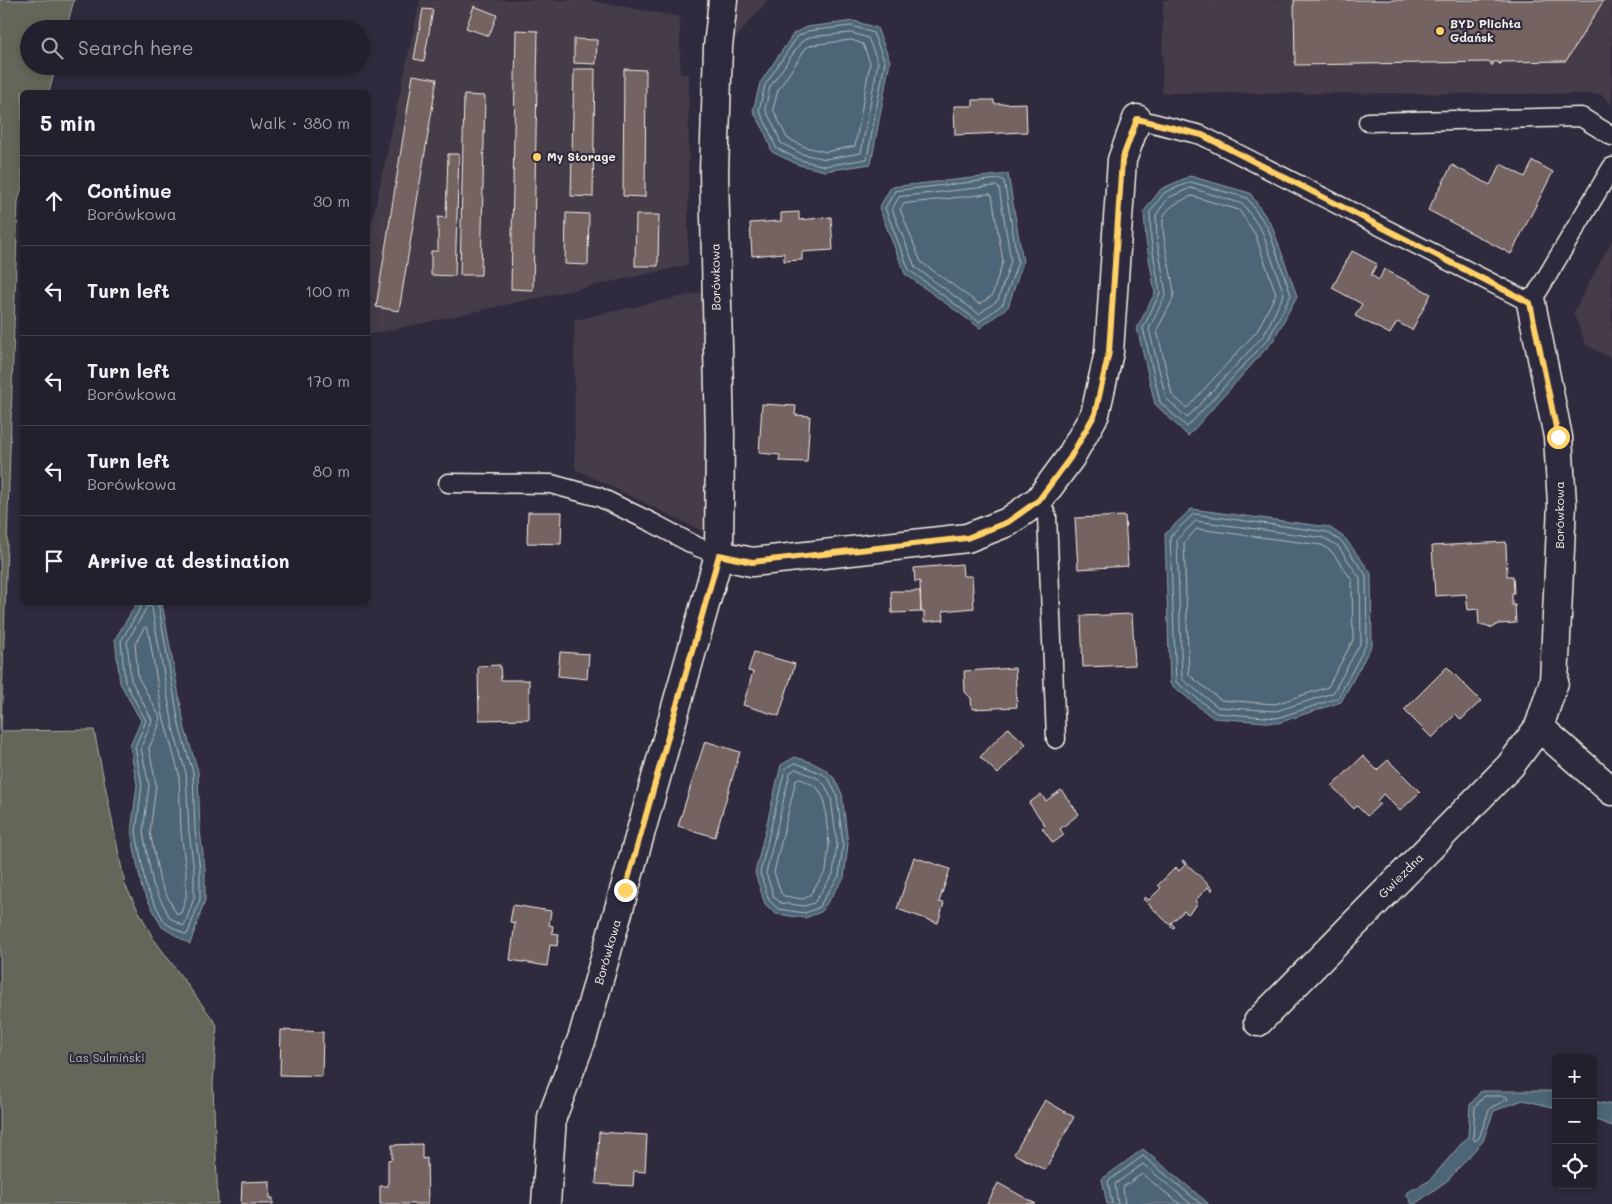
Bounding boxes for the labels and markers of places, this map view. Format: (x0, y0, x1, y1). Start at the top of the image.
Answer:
place label: BYD Plichta Gdańsk (1450, 15, 1521, 45)
marker: BYD Plichta Gdańsk (1434, 25, 1446, 37)
place label: My Storage (547, 148, 616, 164)
marker: My Storage (531, 151, 543, 163)

